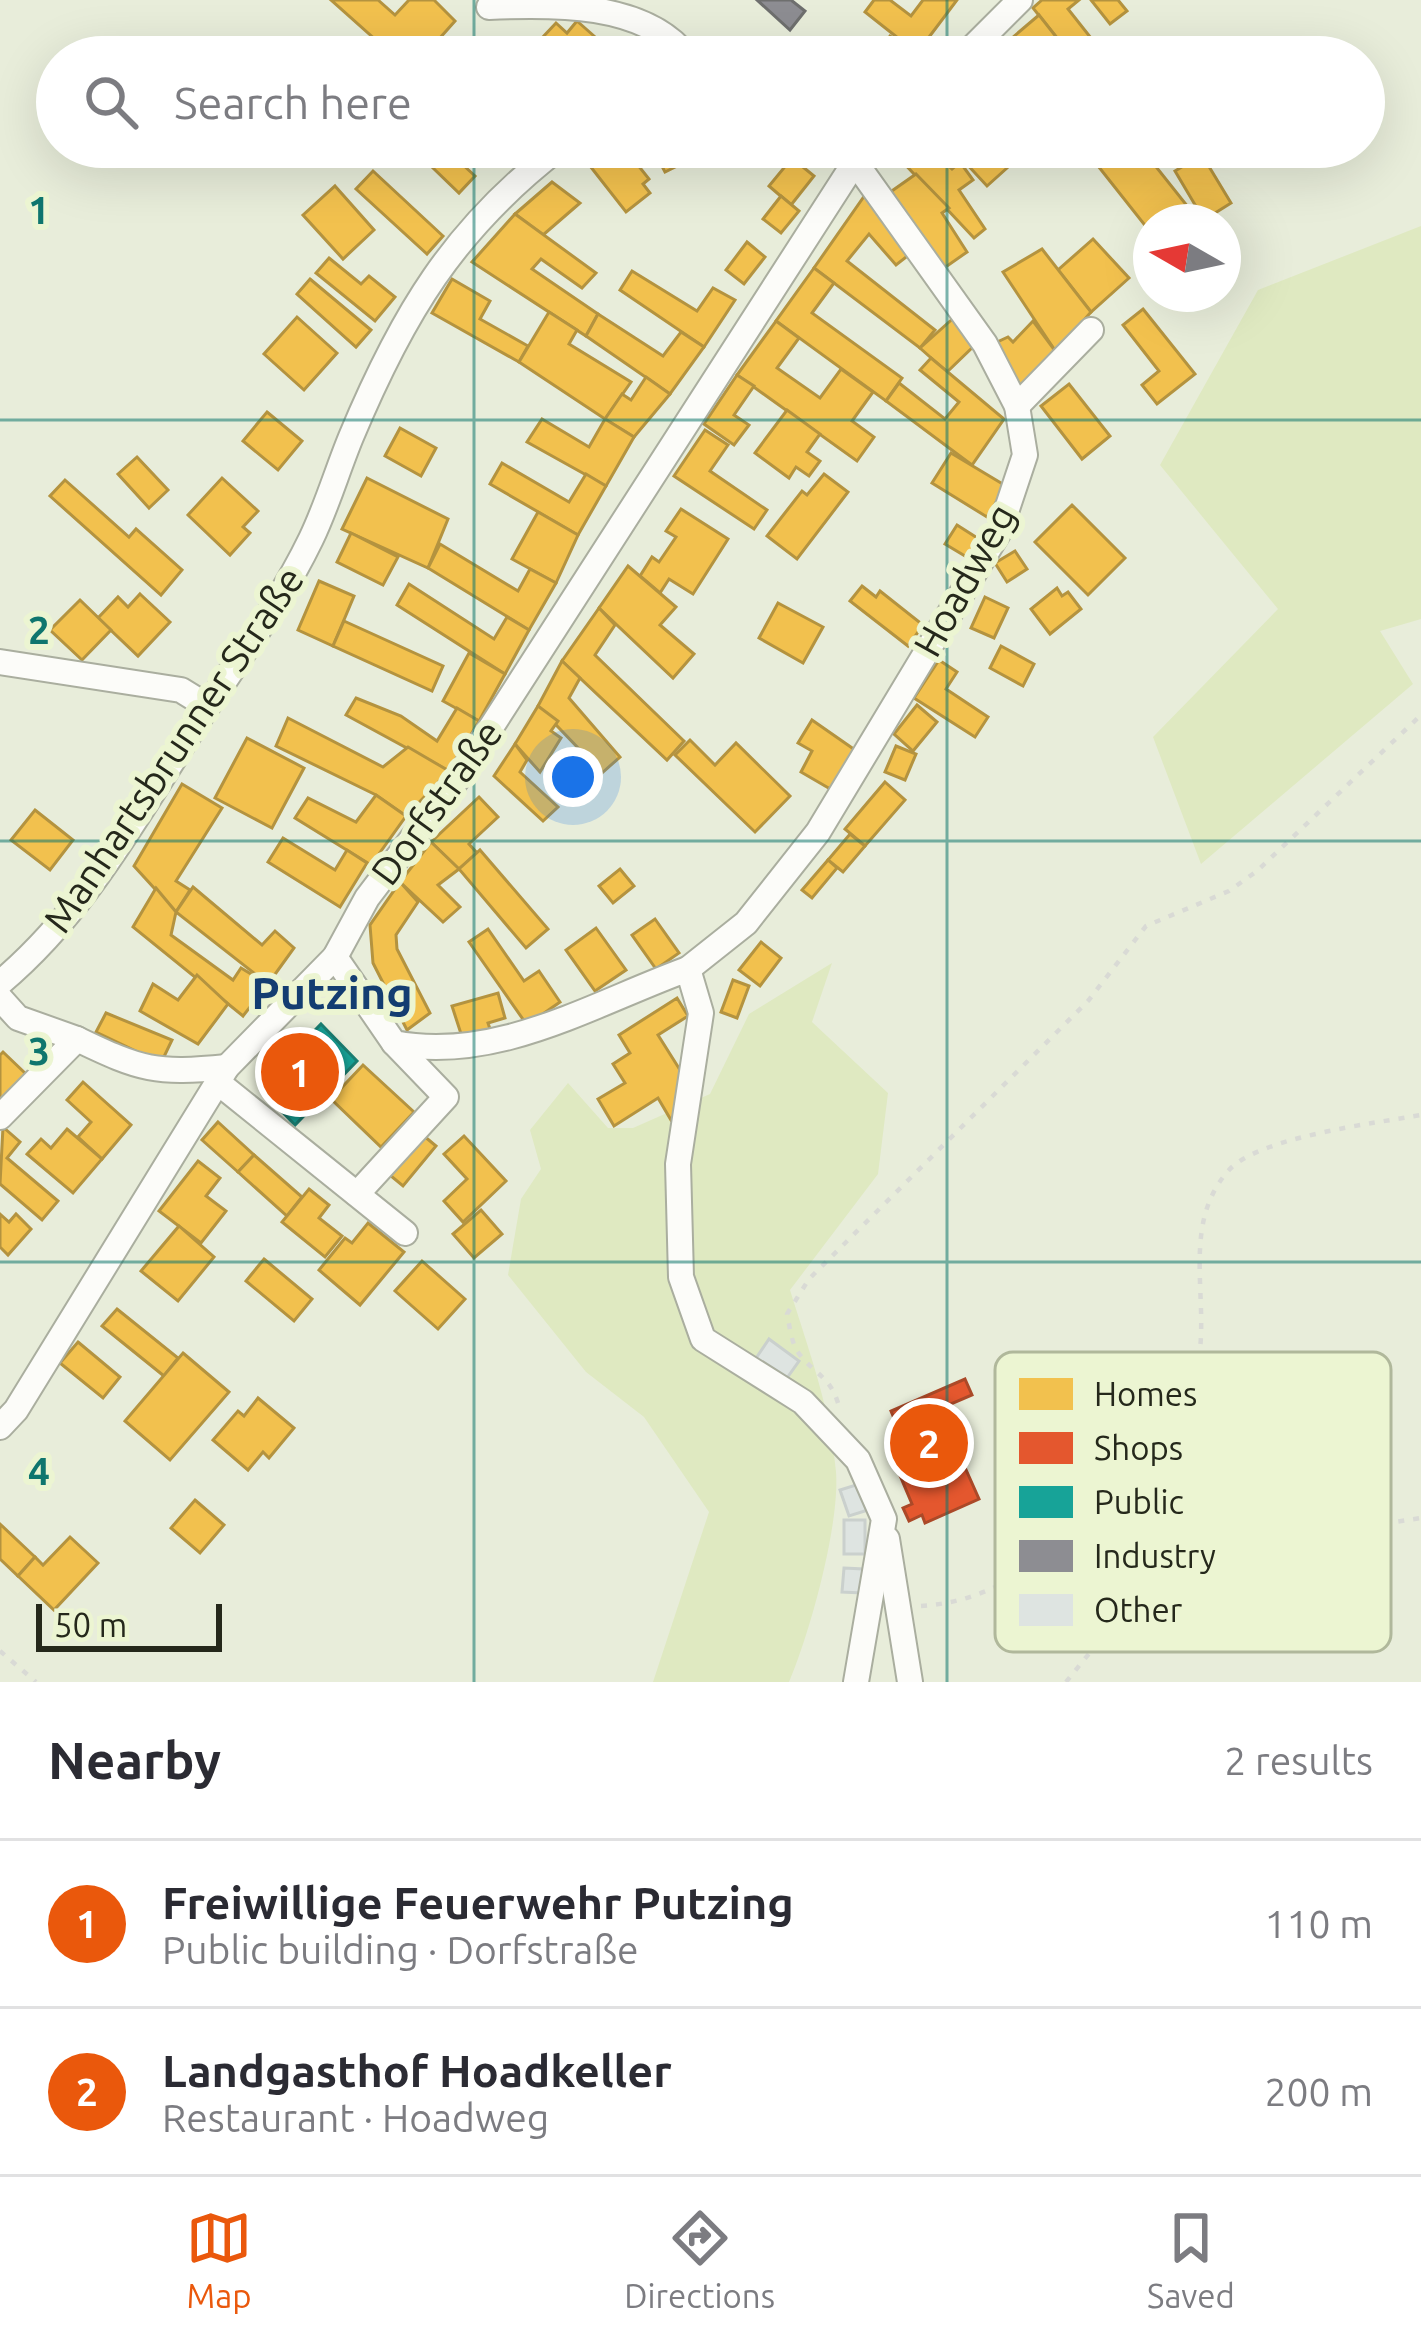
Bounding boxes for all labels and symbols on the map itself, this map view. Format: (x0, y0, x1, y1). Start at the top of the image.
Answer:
text: 1 (28, 188, 50, 231)
north arrow (1133, 204, 1241, 312)
street label: Hoadweg (905, 497, 1023, 663)
street label: Manhartsbrunner Straße (35, 558, 311, 940)
text: 2 (28, 608, 50, 651)
street label: Dorfstraße (362, 712, 510, 892)
your location (543, 747, 603, 807)
district label: Putzing (251, 967, 413, 1018)
pin: 1 (261, 1027, 339, 1117)
text: 3 (28, 1029, 50, 1072)
legend (995, 1352, 1391, 1652)
text: Homes (1094, 1375, 1197, 1412)
pin: 2 (890, 1398, 968, 1488)
text: Shops (1094, 1429, 1183, 1466)
text: 4 (28, 1449, 50, 1492)
text: Public (1094, 1483, 1184, 1520)
text: Industry (1094, 1537, 1216, 1574)
text: Other (1094, 1591, 1183, 1628)
scale bar (36, 1598, 222, 1651)

